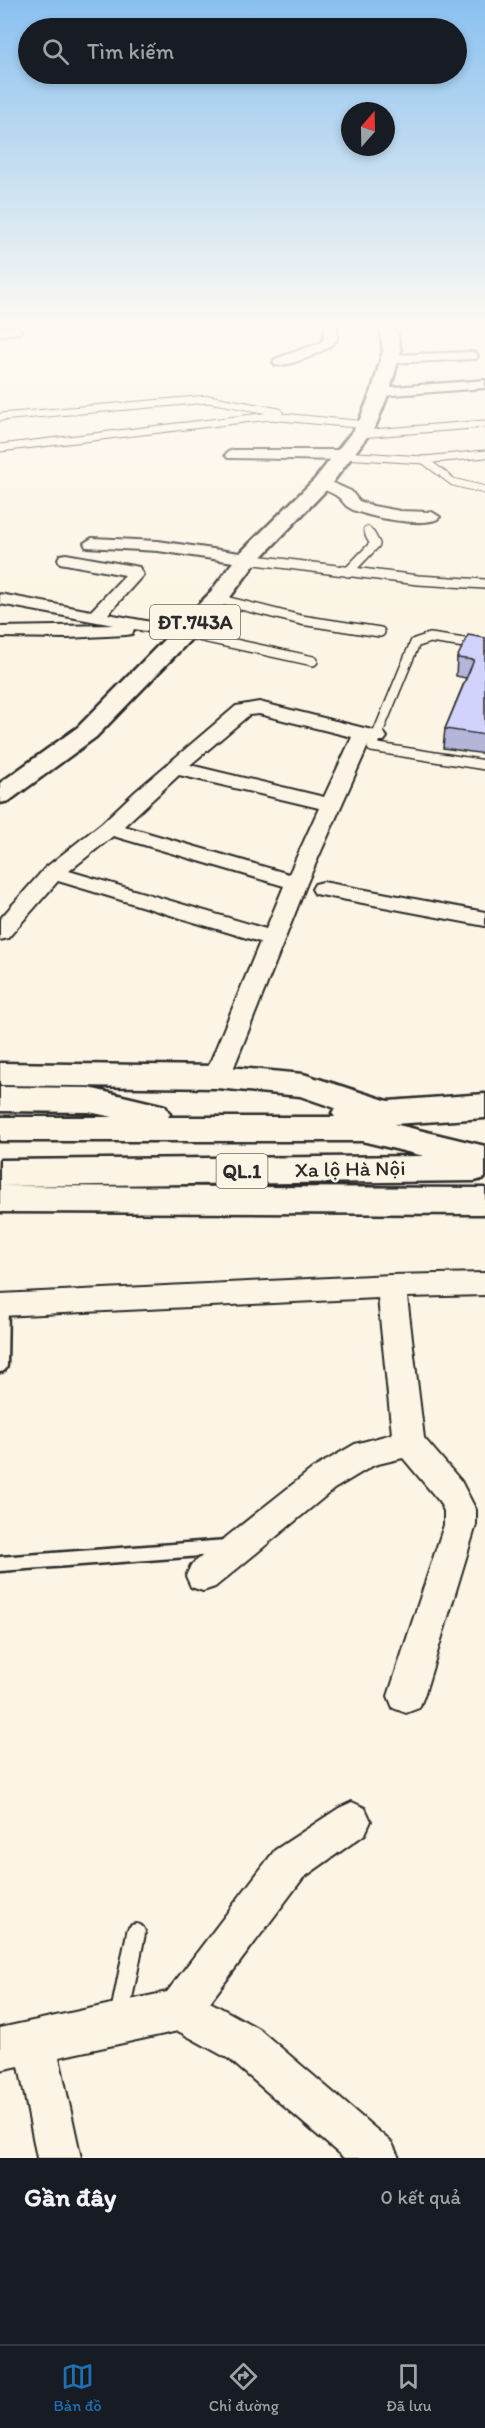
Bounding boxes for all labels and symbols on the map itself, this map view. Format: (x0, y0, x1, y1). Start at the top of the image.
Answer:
north arrow (341, 102, 395, 156)
road number: ĐT.743A (150, 605, 240, 639)
road number: QL.1 (216, 1154, 268, 1188)
street label: Xa lộ Hà Nội (294, 1155, 406, 1182)

